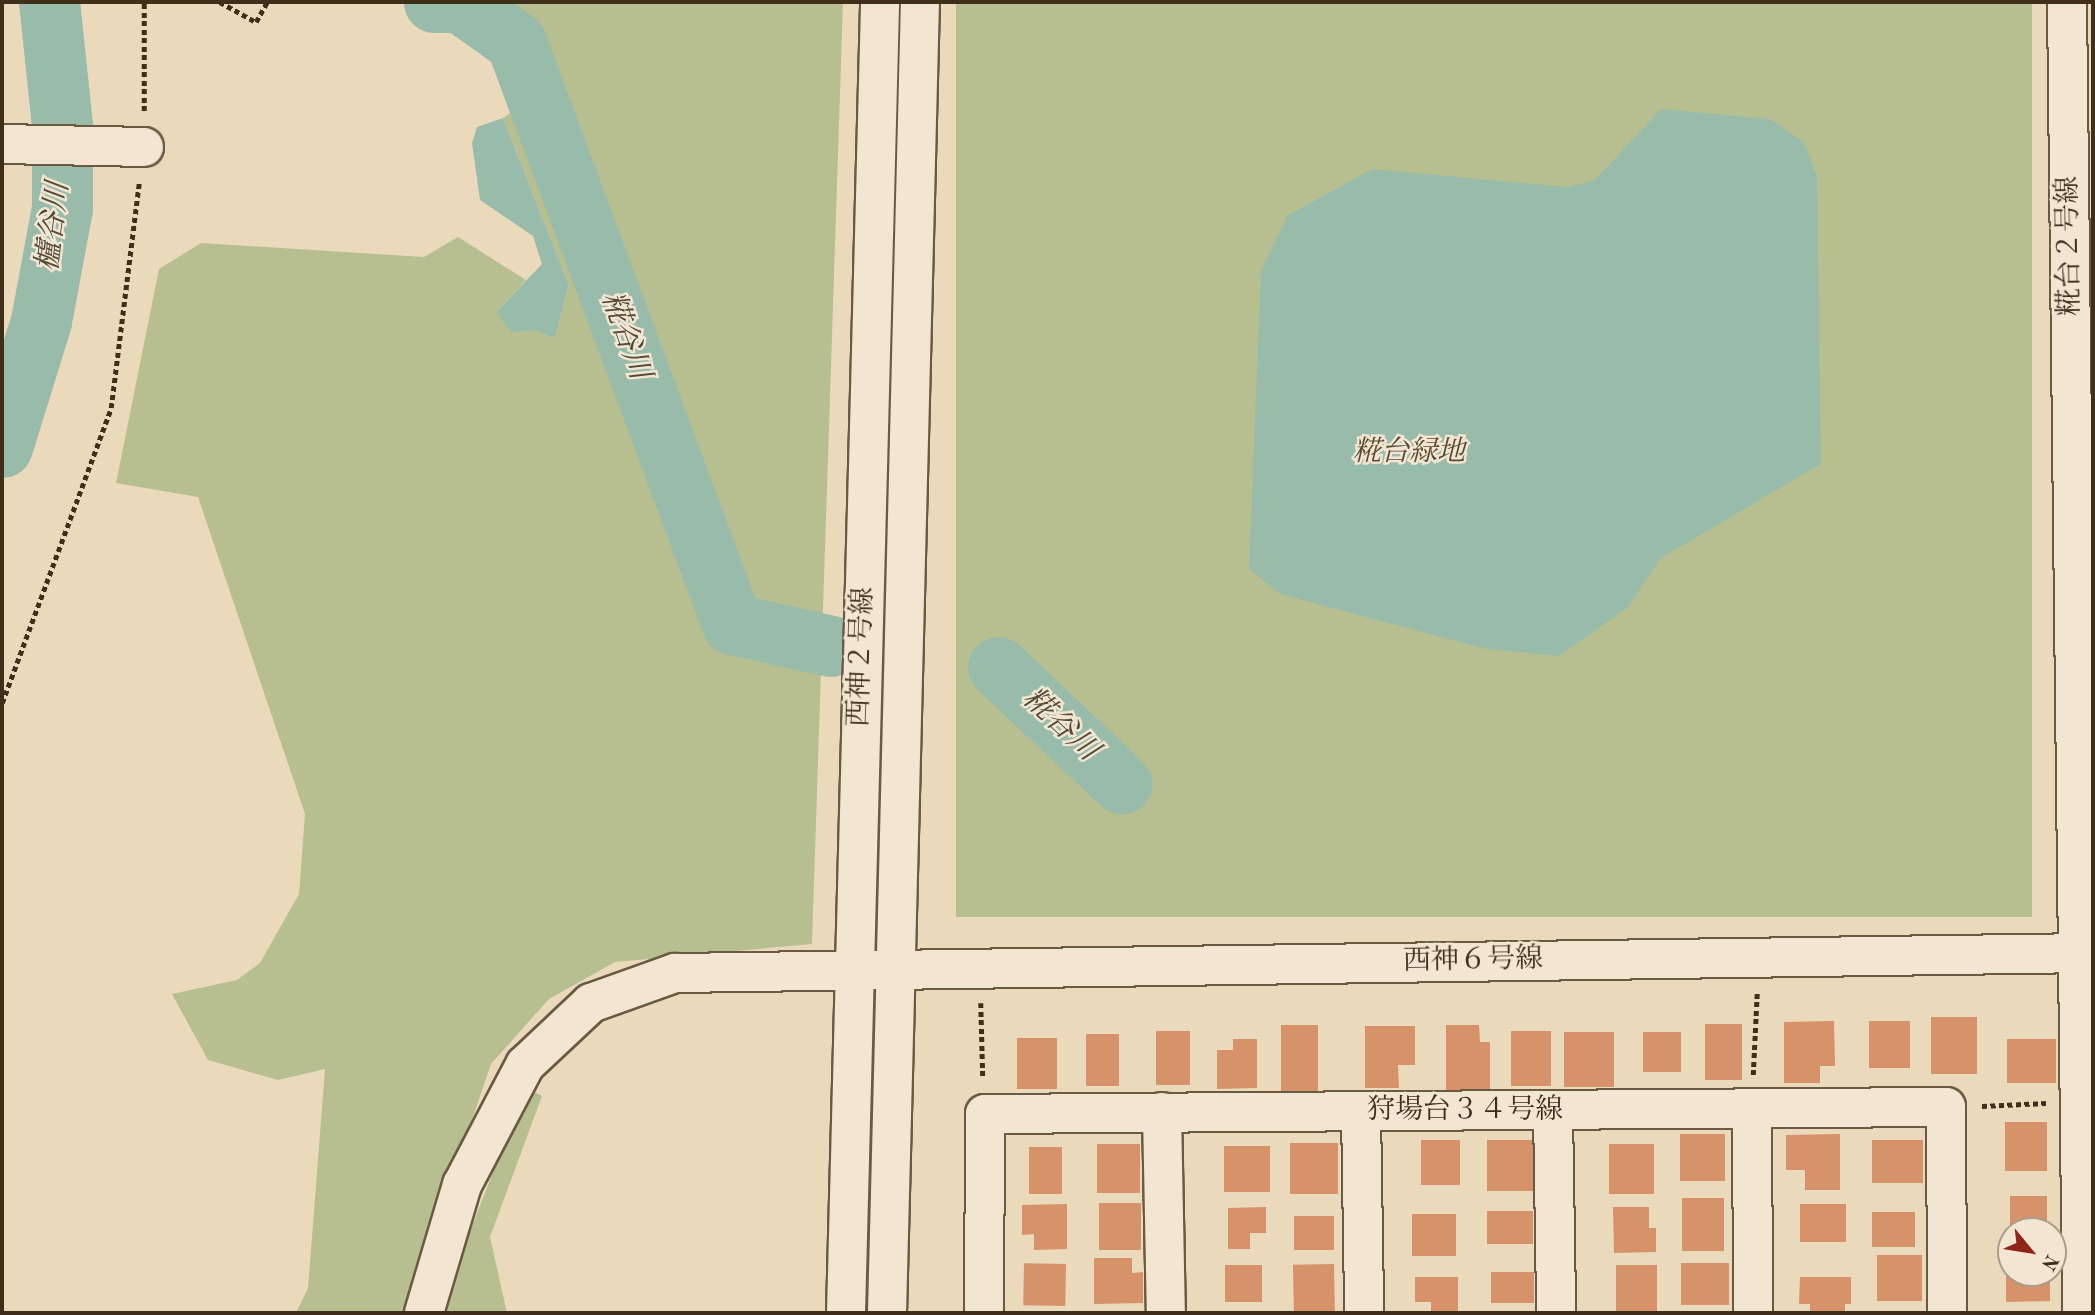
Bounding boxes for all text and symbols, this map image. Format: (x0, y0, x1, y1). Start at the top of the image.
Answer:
street label: 糀台２号線 (2052, 176, 2088, 316)
water label: 櫨谷川 (31, 180, 77, 274)
water label: 糀谷川 (593, 288, 657, 384)
park label: 糀台緑地 (1353, 436, 1465, 470)
street label: 西神２号線 (843, 586, 881, 728)
water label: 糀谷川 (1015, 681, 1105, 769)
street label: 西神６号線 (1403, 943, 1543, 979)
street label: 狩場台３４号線 (1367, 1094, 1563, 1128)
north arrow (1997, 1217, 2067, 1287)
text: N (2037, 1251, 2061, 1273)

